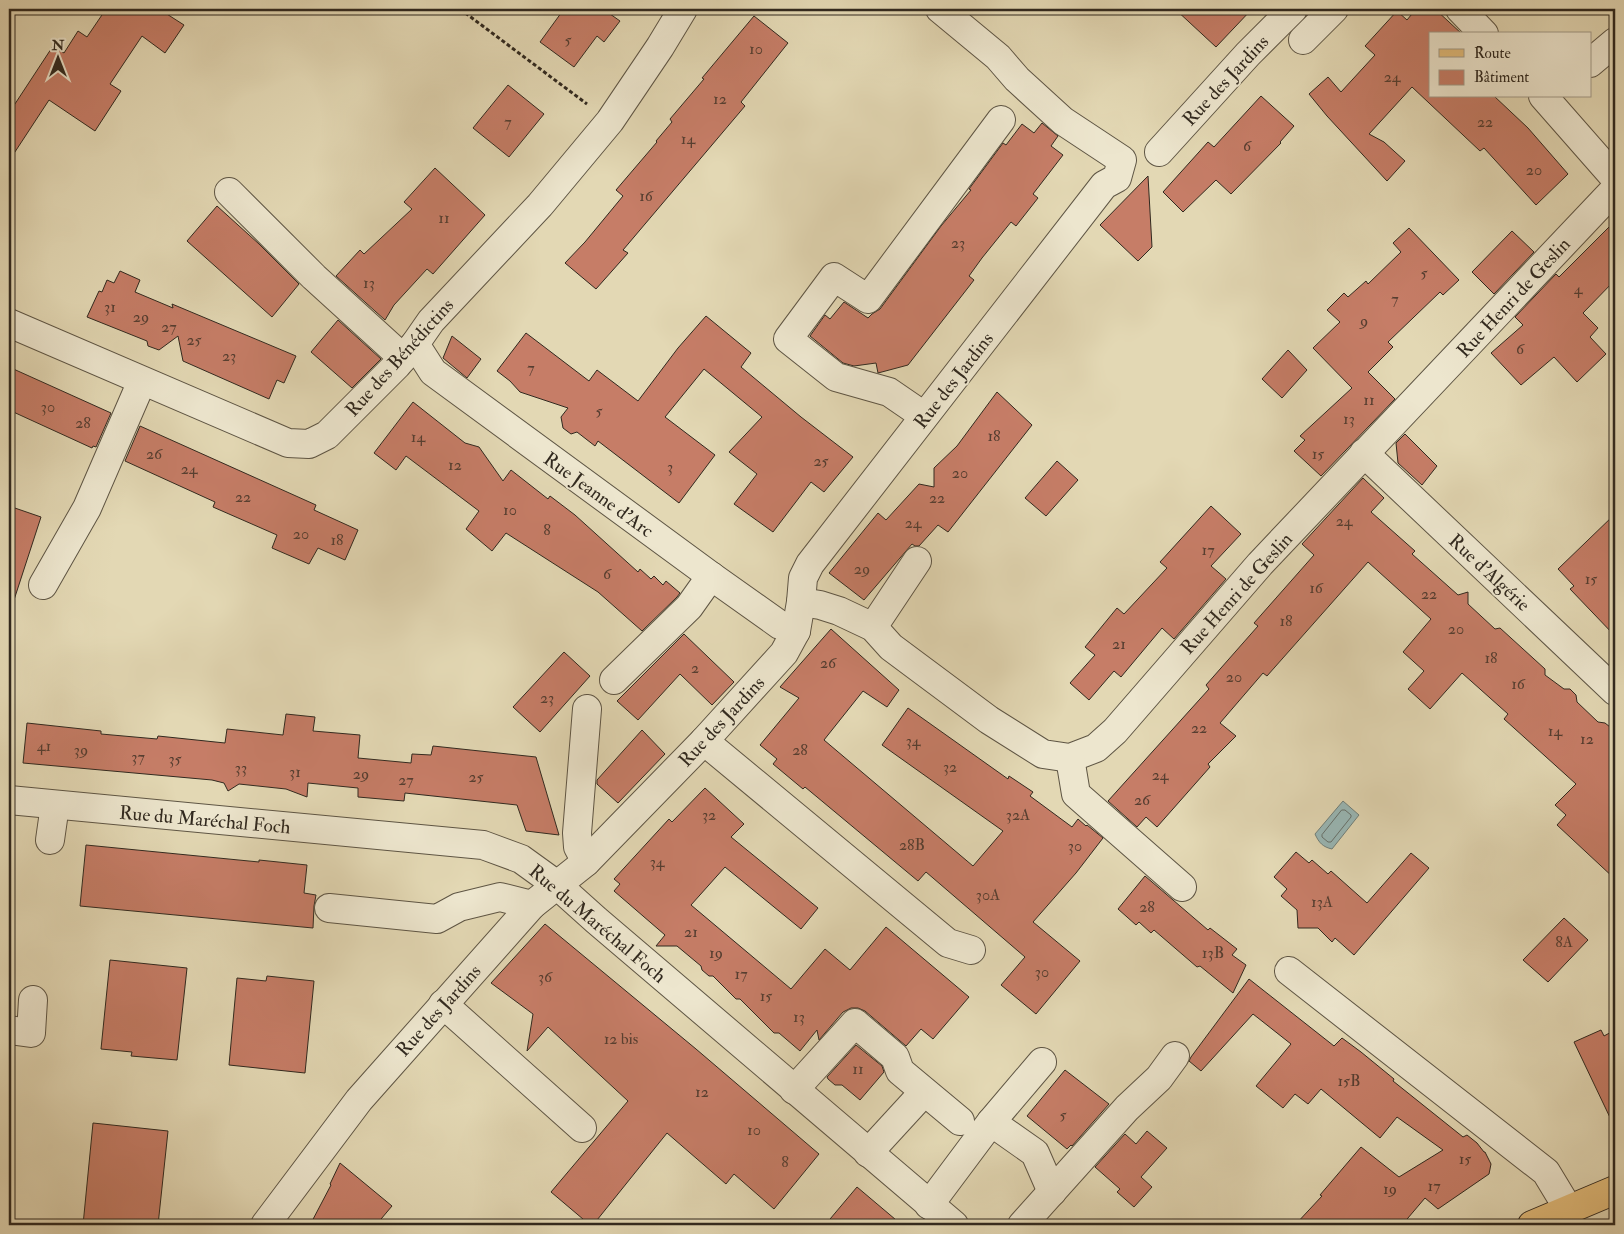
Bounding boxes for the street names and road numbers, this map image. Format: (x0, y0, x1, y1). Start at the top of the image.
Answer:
street label: Rue des Jardins (1177, 30, 1274, 131)
street label: Rue Henri de Geslin (1452, 232, 1576, 363)
street label: Rue des Bénédictins (340, 294, 459, 422)
street label: Rue des Jardins (909, 328, 999, 434)
street label: Rue Jeanne d'Arc (539, 447, 658, 543)
street label: Rue Henri de Geslin (1176, 528, 1298, 660)
street label: Rue d'Algérie (1444, 529, 1535, 617)
street label: Rue des Jardins (673, 671, 770, 772)
street label: Rue du Maréchal Foch (118, 801, 292, 839)
street label: Rue du Maréchal Foch (524, 859, 671, 988)
street label: Rue des Jardins (391, 960, 486, 1062)

